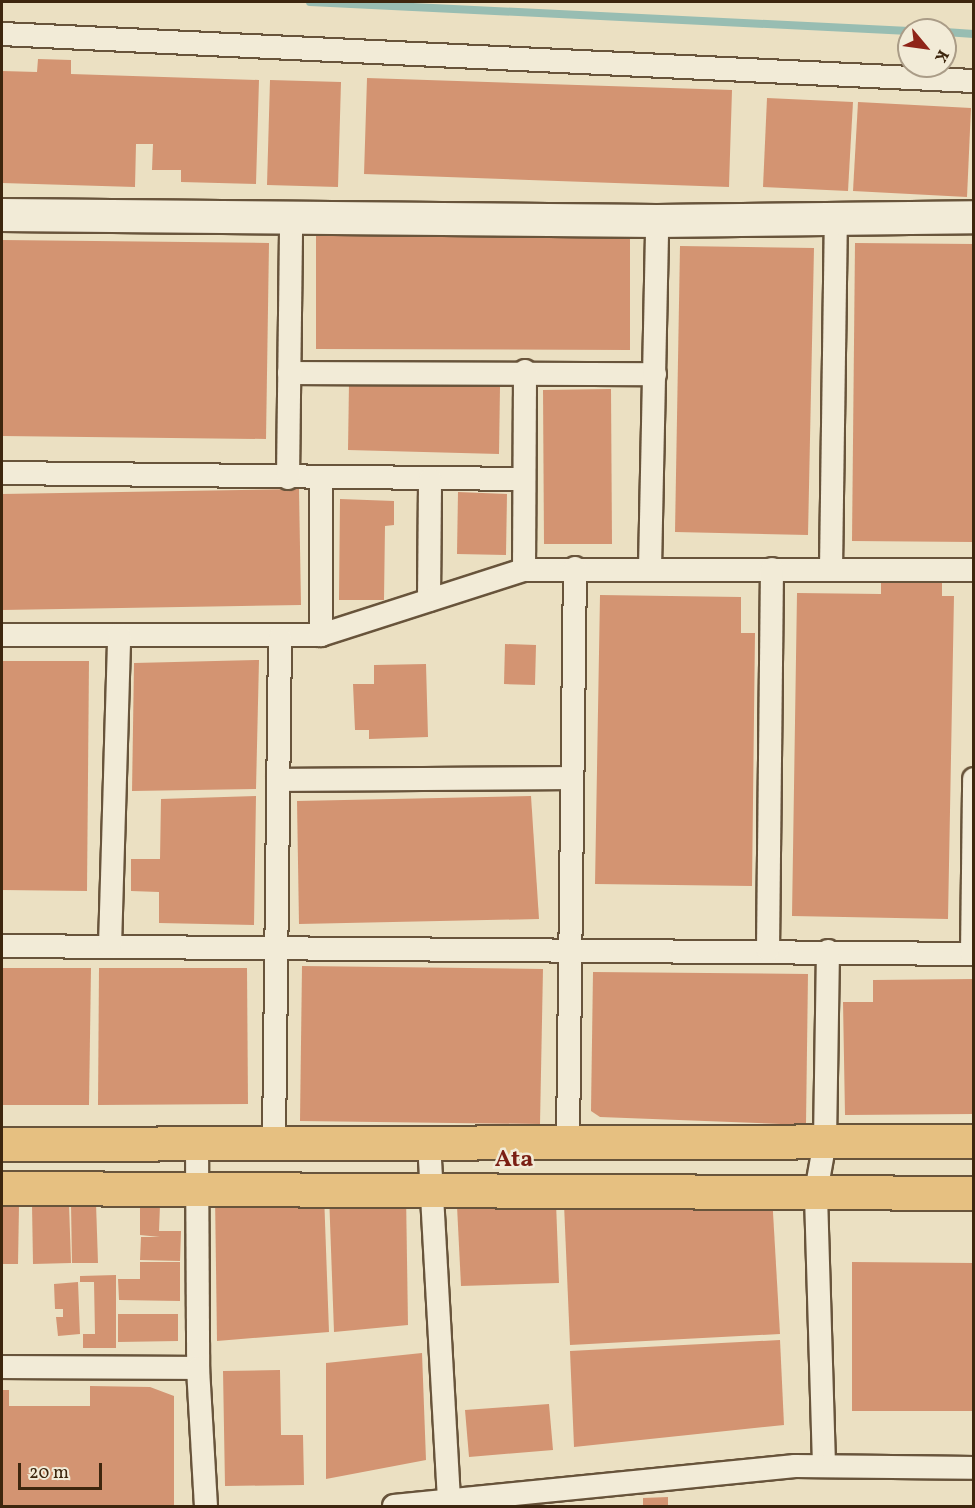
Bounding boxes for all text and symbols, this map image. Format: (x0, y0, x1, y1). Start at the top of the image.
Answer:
north arrow (897, 18, 957, 78)
text: K (929, 45, 953, 66)
district label: Ata (495, 1147, 533, 1175)
scale bar (21, 1451, 105, 1489)
text: 20 m (29, 1461, 69, 1486)

